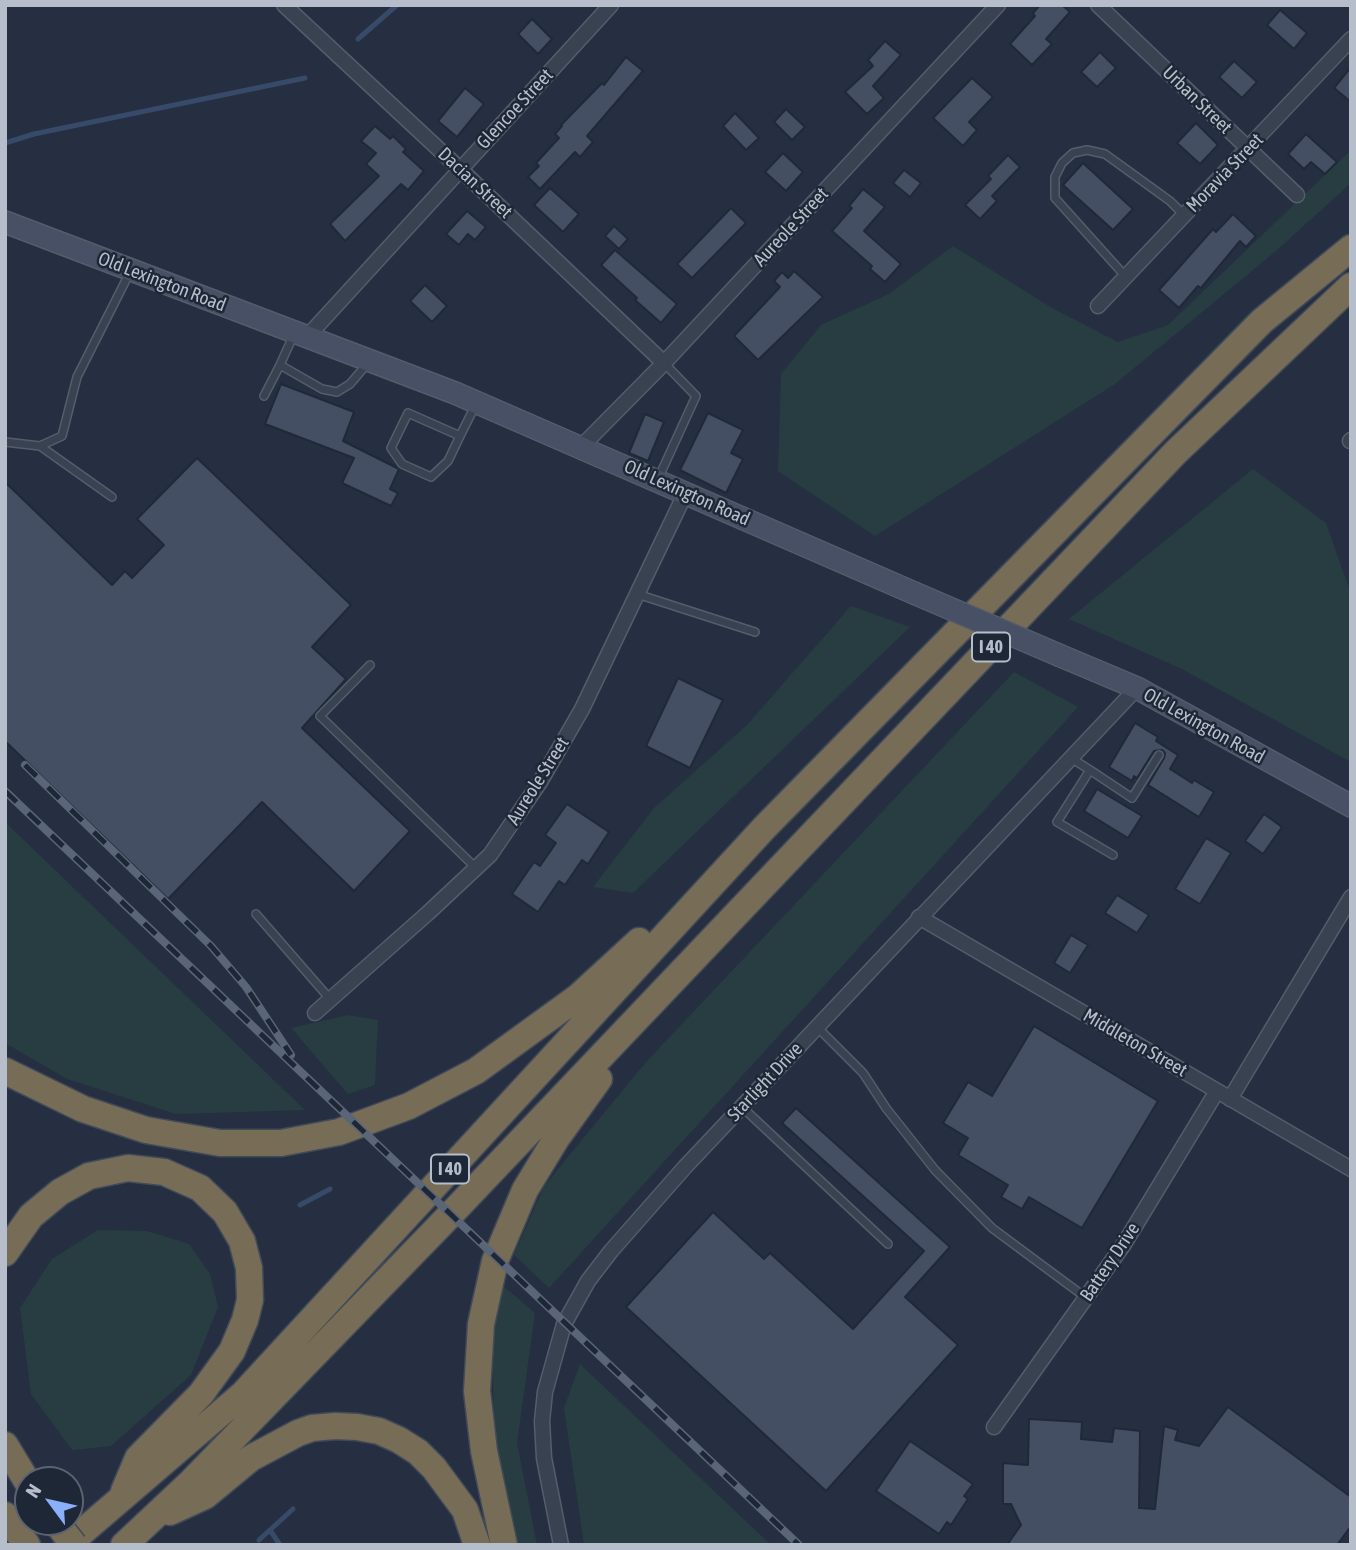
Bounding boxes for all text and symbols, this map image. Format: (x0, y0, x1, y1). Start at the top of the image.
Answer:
street label: Urban Street (1157, 61, 1237, 139)
street label: Glencoe Street (472, 64, 558, 154)
street label: Moravia Street (1182, 129, 1268, 217)
street label: Dacian Street (433, 143, 517, 223)
street label: Aureole Street (749, 183, 833, 271)
street label: Old Lexington Road (95, 247, 229, 317)
street label: Old Lexington Road (621, 455, 753, 531)
road number: I 40 (972, 632, 1010, 662)
street label: Old Lexington Road (1139, 683, 1269, 769)
street label: Aureole Street (502, 733, 574, 829)
street label: Middleton Street (1079, 1004, 1191, 1082)
street label: Starlight Drive (723, 1038, 807, 1126)
road number: I 40 (431, 1154, 469, 1184)
street label: Battery Drive (1075, 1218, 1145, 1306)
north arrow (14, 1466, 84, 1536)
text: N (21, 1480, 45, 1501)

